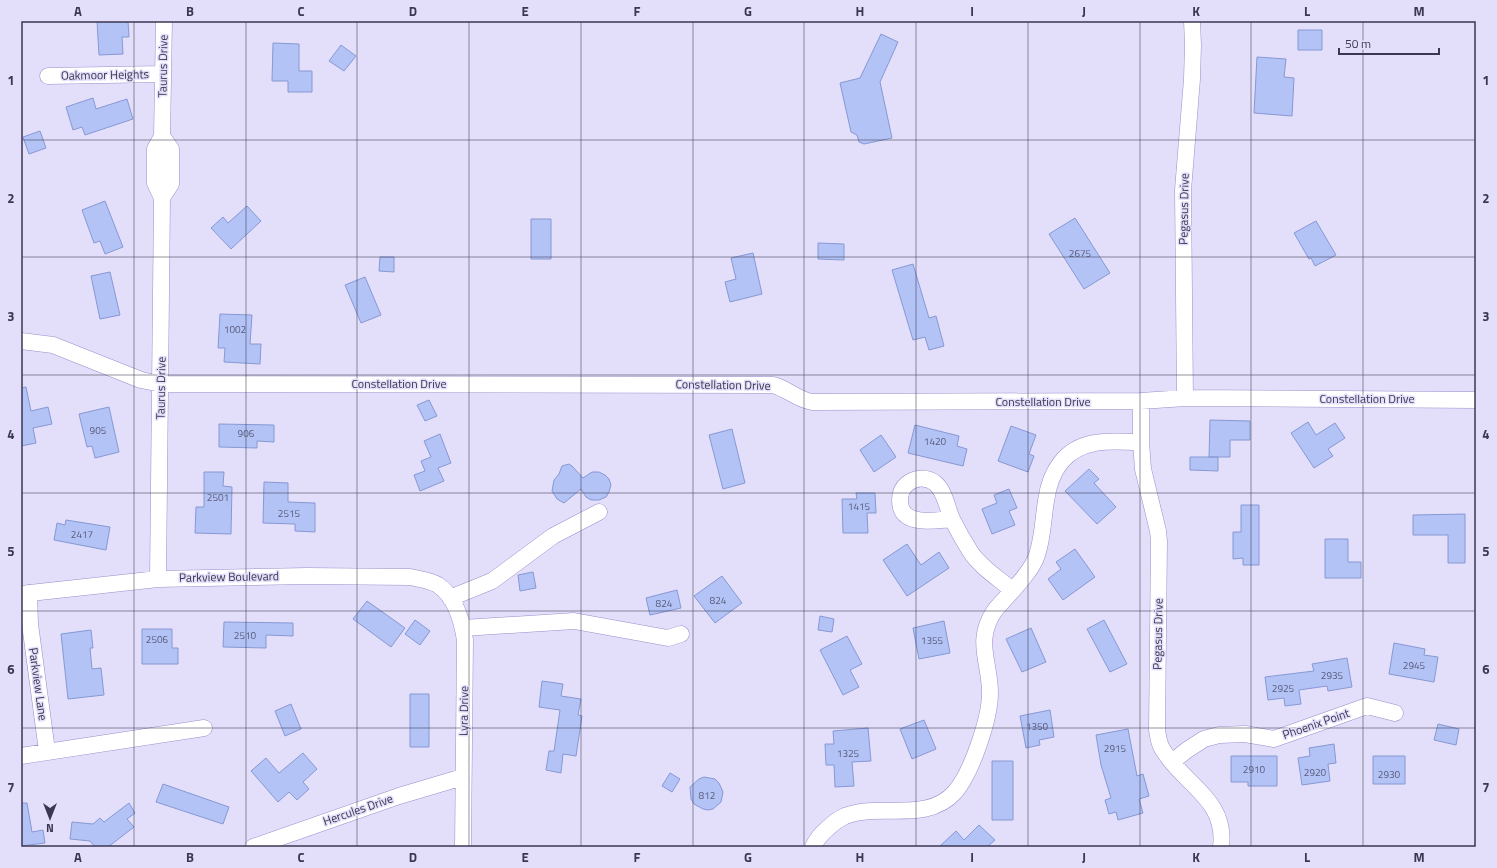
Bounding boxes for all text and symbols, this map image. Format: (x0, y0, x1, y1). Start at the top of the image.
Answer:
text: A (74, 1, 82, 21)
text: B (186, 1, 194, 21)
text: C (297, 1, 305, 21)
text: D (409, 1, 417, 21)
text: E (521, 1, 529, 21)
text: F (634, 1, 641, 21)
text: G (744, 1, 752, 21)
text: H (856, 1, 864, 21)
text: I (970, 1, 974, 21)
text: J (1082, 1, 1086, 21)
text: K (1192, 1, 1200, 21)
text: L (1304, 1, 1310, 21)
text: M (1413, 1, 1425, 21)
scale bar (1339, 30, 1439, 56)
text: 50 m (1345, 34, 1371, 53)
street label: Taurus Drive (152, 35, 173, 97)
street label: Oakmoor Heights (61, 64, 150, 85)
text: 1 (7, 70, 15, 90)
text: 1 (1482, 70, 1490, 90)
street label: Pegasus Drive (1173, 173, 1194, 245)
text: 2 (7, 188, 15, 208)
text: 2 (1482, 188, 1490, 208)
house number: 2675 (1069, 246, 1092, 261)
text: 3 (7, 306, 15, 326)
text: 3 (1482, 306, 1490, 326)
house number: 1002 (224, 322, 246, 337)
street label: Taurus Drive (150, 357, 171, 419)
street label: Constellation Drive (351, 374, 447, 393)
street label: Constellation Drive (675, 374, 771, 395)
street label: Constellation Drive (1319, 389, 1415, 408)
street label: Constellation Drive (995, 392, 1091, 411)
house number: 905 (90, 423, 107, 438)
text: 4 (7, 424, 15, 444)
text: 4 (1482, 424, 1490, 444)
house number: 906 (238, 426, 255, 441)
house number: 1420 (924, 434, 947, 449)
house number: 2501 (207, 490, 229, 505)
house number: 1415 (848, 499, 871, 514)
house number: 2515 (278, 506, 301, 521)
house number: 2417 (71, 527, 93, 542)
text: 5 (7, 541, 15, 561)
text: 5 (1482, 541, 1490, 561)
street label: Parkview Boulevard (179, 566, 279, 587)
house number: 824 (710, 593, 727, 608)
house number: 824 (656, 596, 673, 611)
street label: Pegasus Drive (1147, 598, 1168, 670)
house number: 2510 (234, 628, 257, 643)
house number: 2506 (146, 632, 169, 647)
house number: 1355 (921, 633, 944, 648)
street label: Parkview Lane (24, 646, 53, 722)
house number: 2945 (1403, 658, 1426, 673)
text: 6 (7, 659, 15, 679)
text: 6 (1482, 659, 1490, 679)
house number: 2935 (1321, 668, 1344, 683)
house number: 2925 (1272, 681, 1295, 696)
street label: Lyra Drive (454, 686, 473, 736)
street label: Phoenix Point (1280, 703, 1353, 744)
house number: 1350 (1026, 719, 1049, 734)
house number: 2915 (1104, 741, 1127, 756)
house number: 1325 (837, 746, 860, 761)
house number: 2910 (1243, 762, 1266, 777)
house number: 2920 (1304, 765, 1327, 780)
house number: 2930 (1378, 767, 1401, 782)
text: 7 (7, 777, 15, 797)
text: 7 (1482, 777, 1490, 797)
house number: 812 (699, 788, 715, 803)
street label: Hercules Drive (320, 789, 395, 830)
north arrow (30, 798, 70, 838)
text: N (46, 820, 54, 836)
text: A (74, 847, 82, 867)
text: B (186, 847, 194, 867)
text: C (297, 847, 305, 867)
text: D (409, 847, 417, 867)
text: E (521, 847, 529, 867)
text: F (634, 847, 641, 867)
text: G (744, 847, 752, 867)
text: H (856, 847, 864, 867)
text: I (970, 847, 974, 867)
text: J (1082, 847, 1086, 867)
text: K (1192, 847, 1200, 867)
text: L (1304, 847, 1310, 867)
text: M (1413, 847, 1425, 867)

